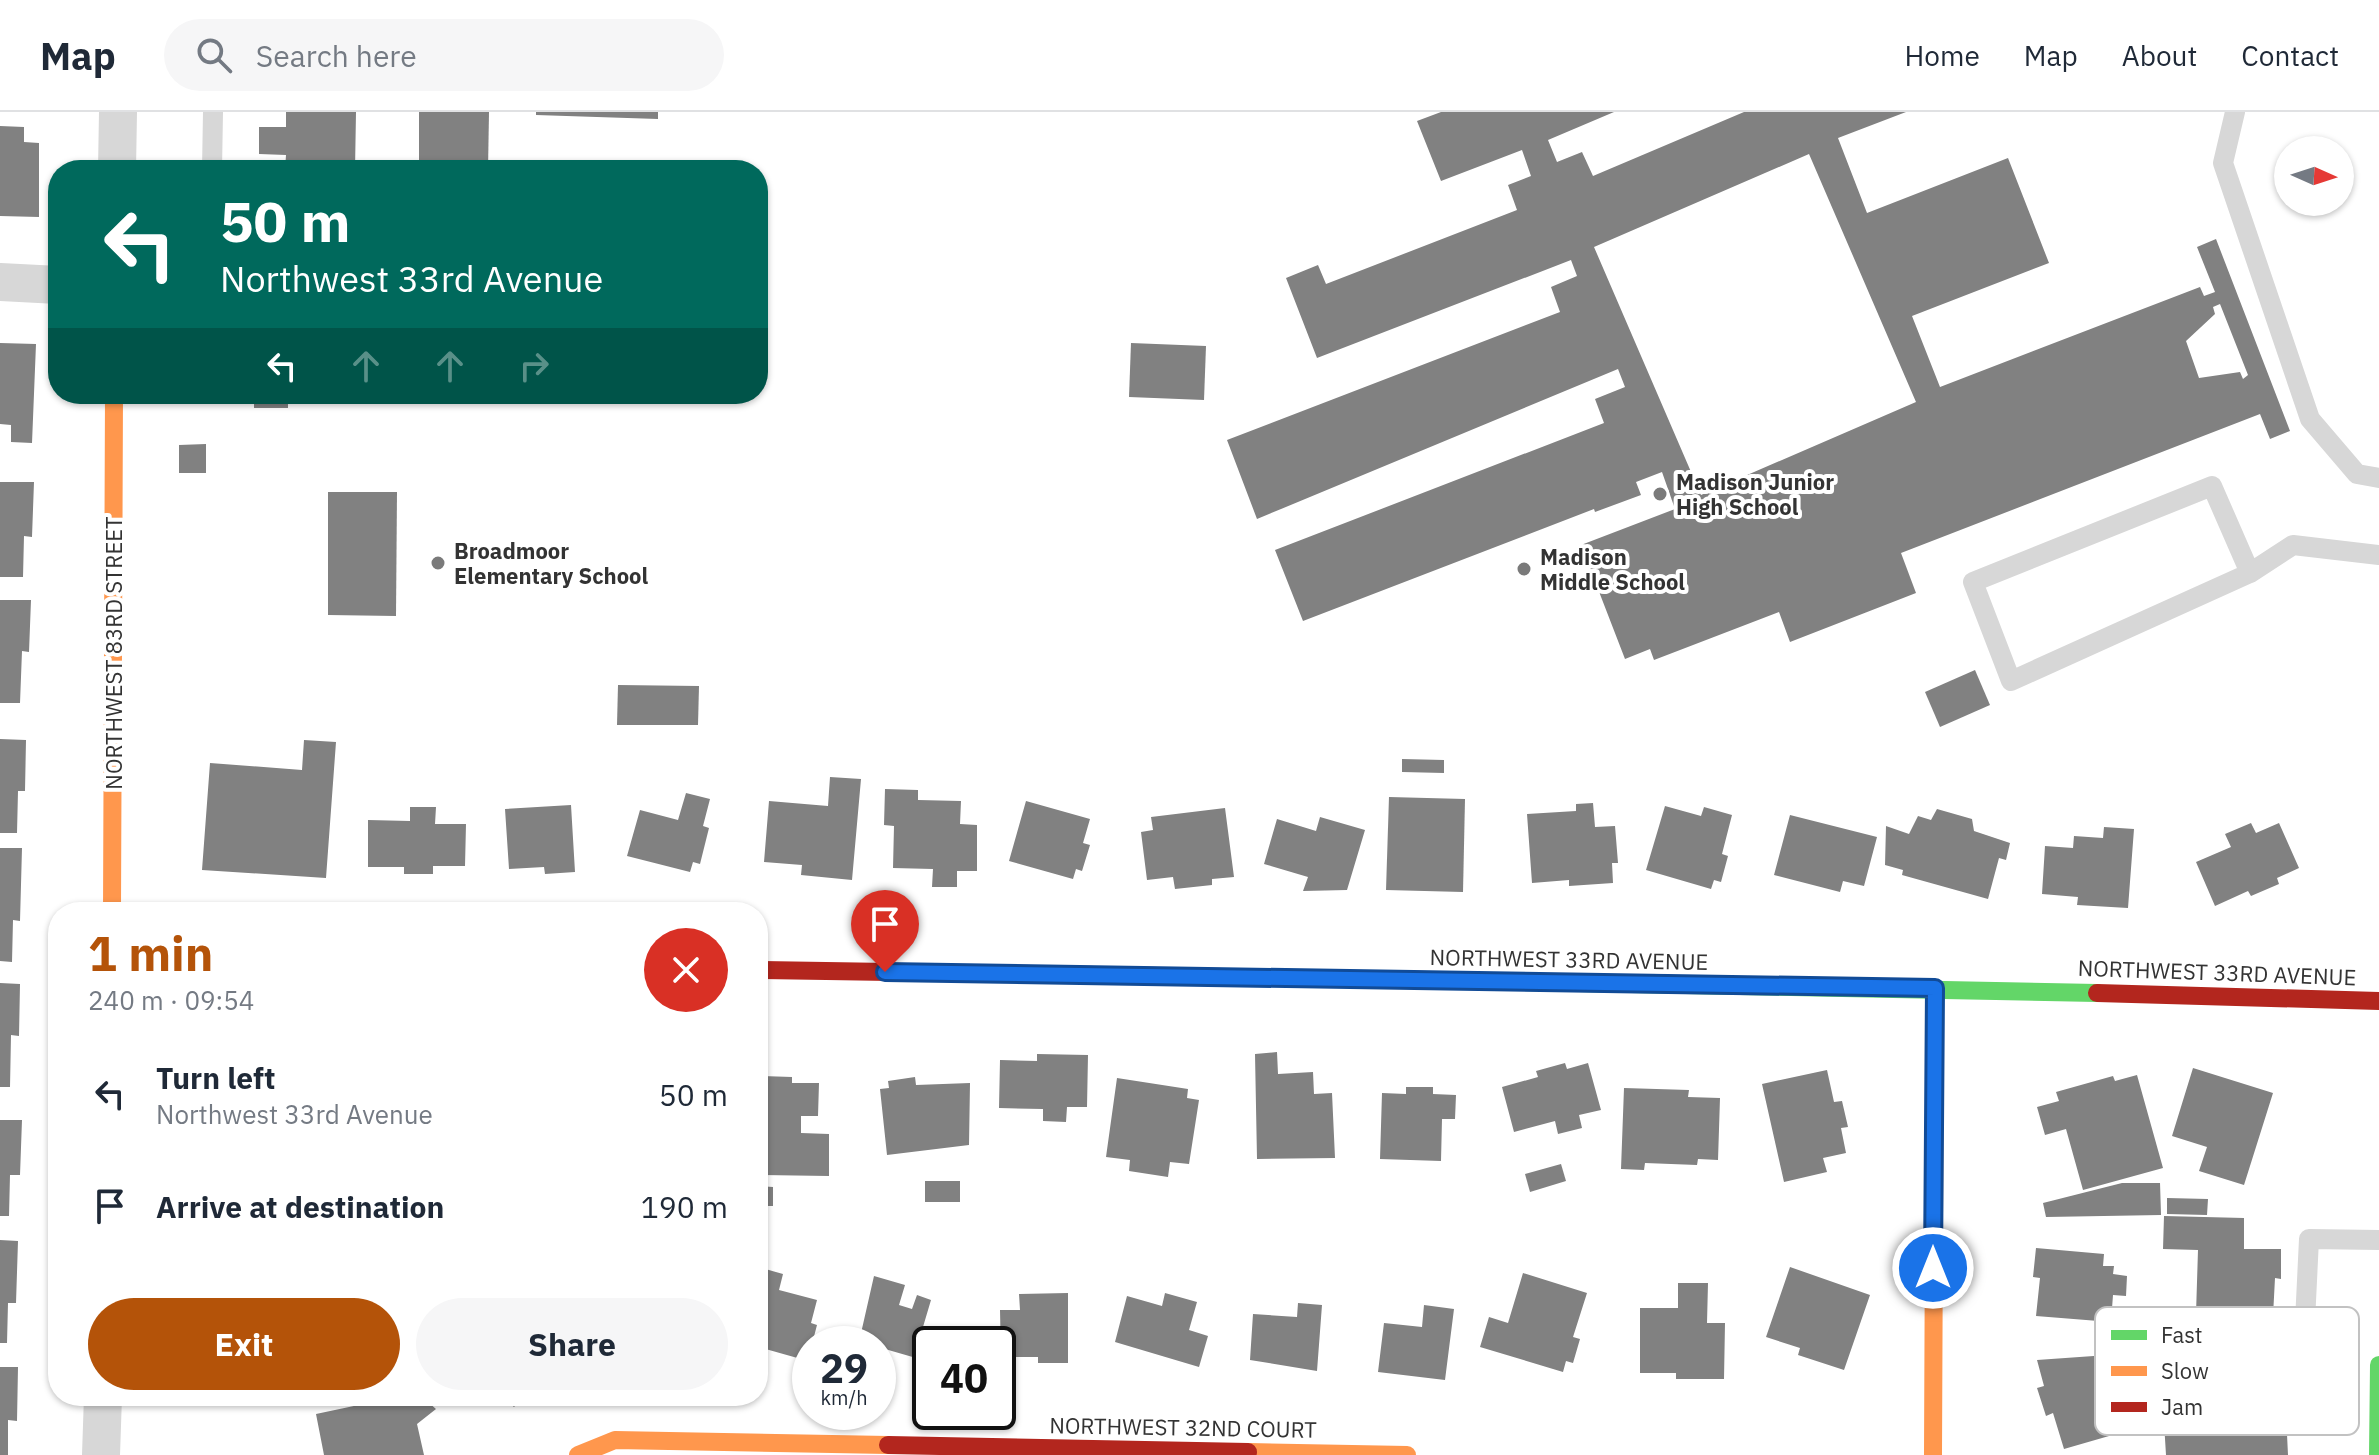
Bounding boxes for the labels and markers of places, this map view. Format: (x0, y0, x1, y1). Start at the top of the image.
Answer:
place label: Madison Junior High School (1676, 467, 1834, 521)
marker: Madison Junior High School (1651, 485, 1669, 503)
place label: Broadmoor Elementary School (454, 536, 648, 590)
place label: Madison Middle School (1540, 542, 1685, 596)
marker: Broadmoor Elementary School (429, 554, 447, 572)
marker: Madison Middle School (1515, 560, 1533, 578)
pin (851, 890, 919, 972)

